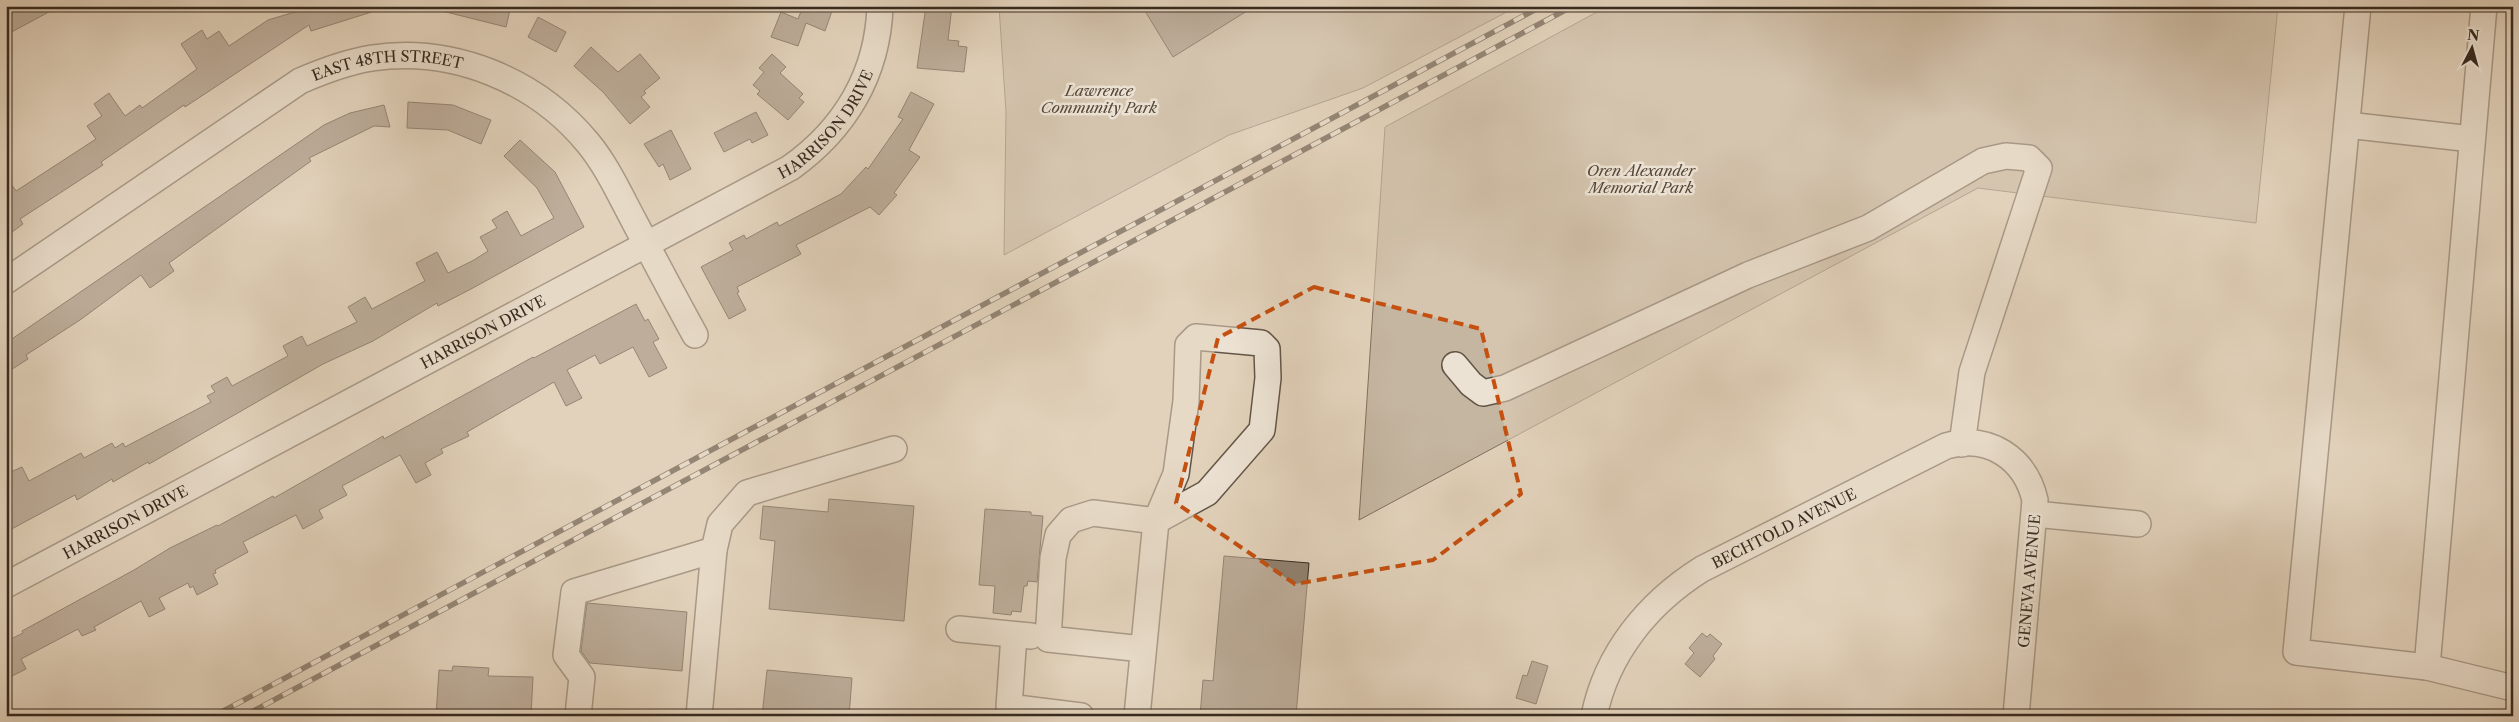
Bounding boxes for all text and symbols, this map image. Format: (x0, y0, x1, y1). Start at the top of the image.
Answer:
north arrow (2446, 22, 2496, 72)
text: N (2466, 25, 2480, 45)
street label: EAST 48TH STREET (309, 46, 466, 85)
street label: HARRISON DRIVE (774, 67, 877, 182)
park label: Lawrence Community Park (1041, 81, 1157, 117)
park label: Oren Alexander Memorial Park (1587, 161, 1696, 197)
street label: HARRISON DRIVE (417, 290, 549, 372)
street label: HARRISON DRIVE (59, 481, 191, 563)
street label: BECHTOLD AVENUE (1708, 483, 1859, 572)
street label: GENEVA AVENUE (2014, 513, 2044, 649)

